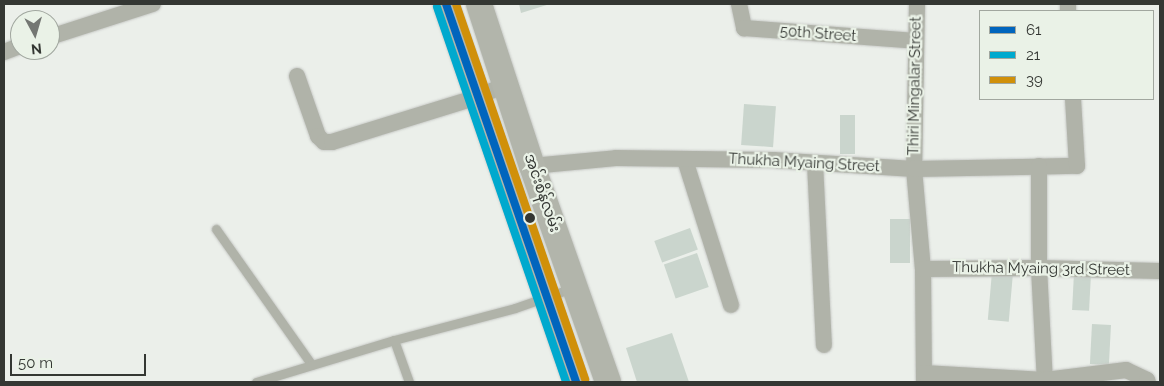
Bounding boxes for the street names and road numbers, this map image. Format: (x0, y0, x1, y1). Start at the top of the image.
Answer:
street label: Thiri Mingalar Street (905, 16, 925, 156)
street label: 50th Street (779, 22, 857, 46)
street label: Thukha Myaing Street (728, 150, 880, 176)
street label: အင်းစိန်လမ်း (520, 151, 564, 235)
street label: Thukha Myaing 3rd Street (952, 258, 1130, 280)

